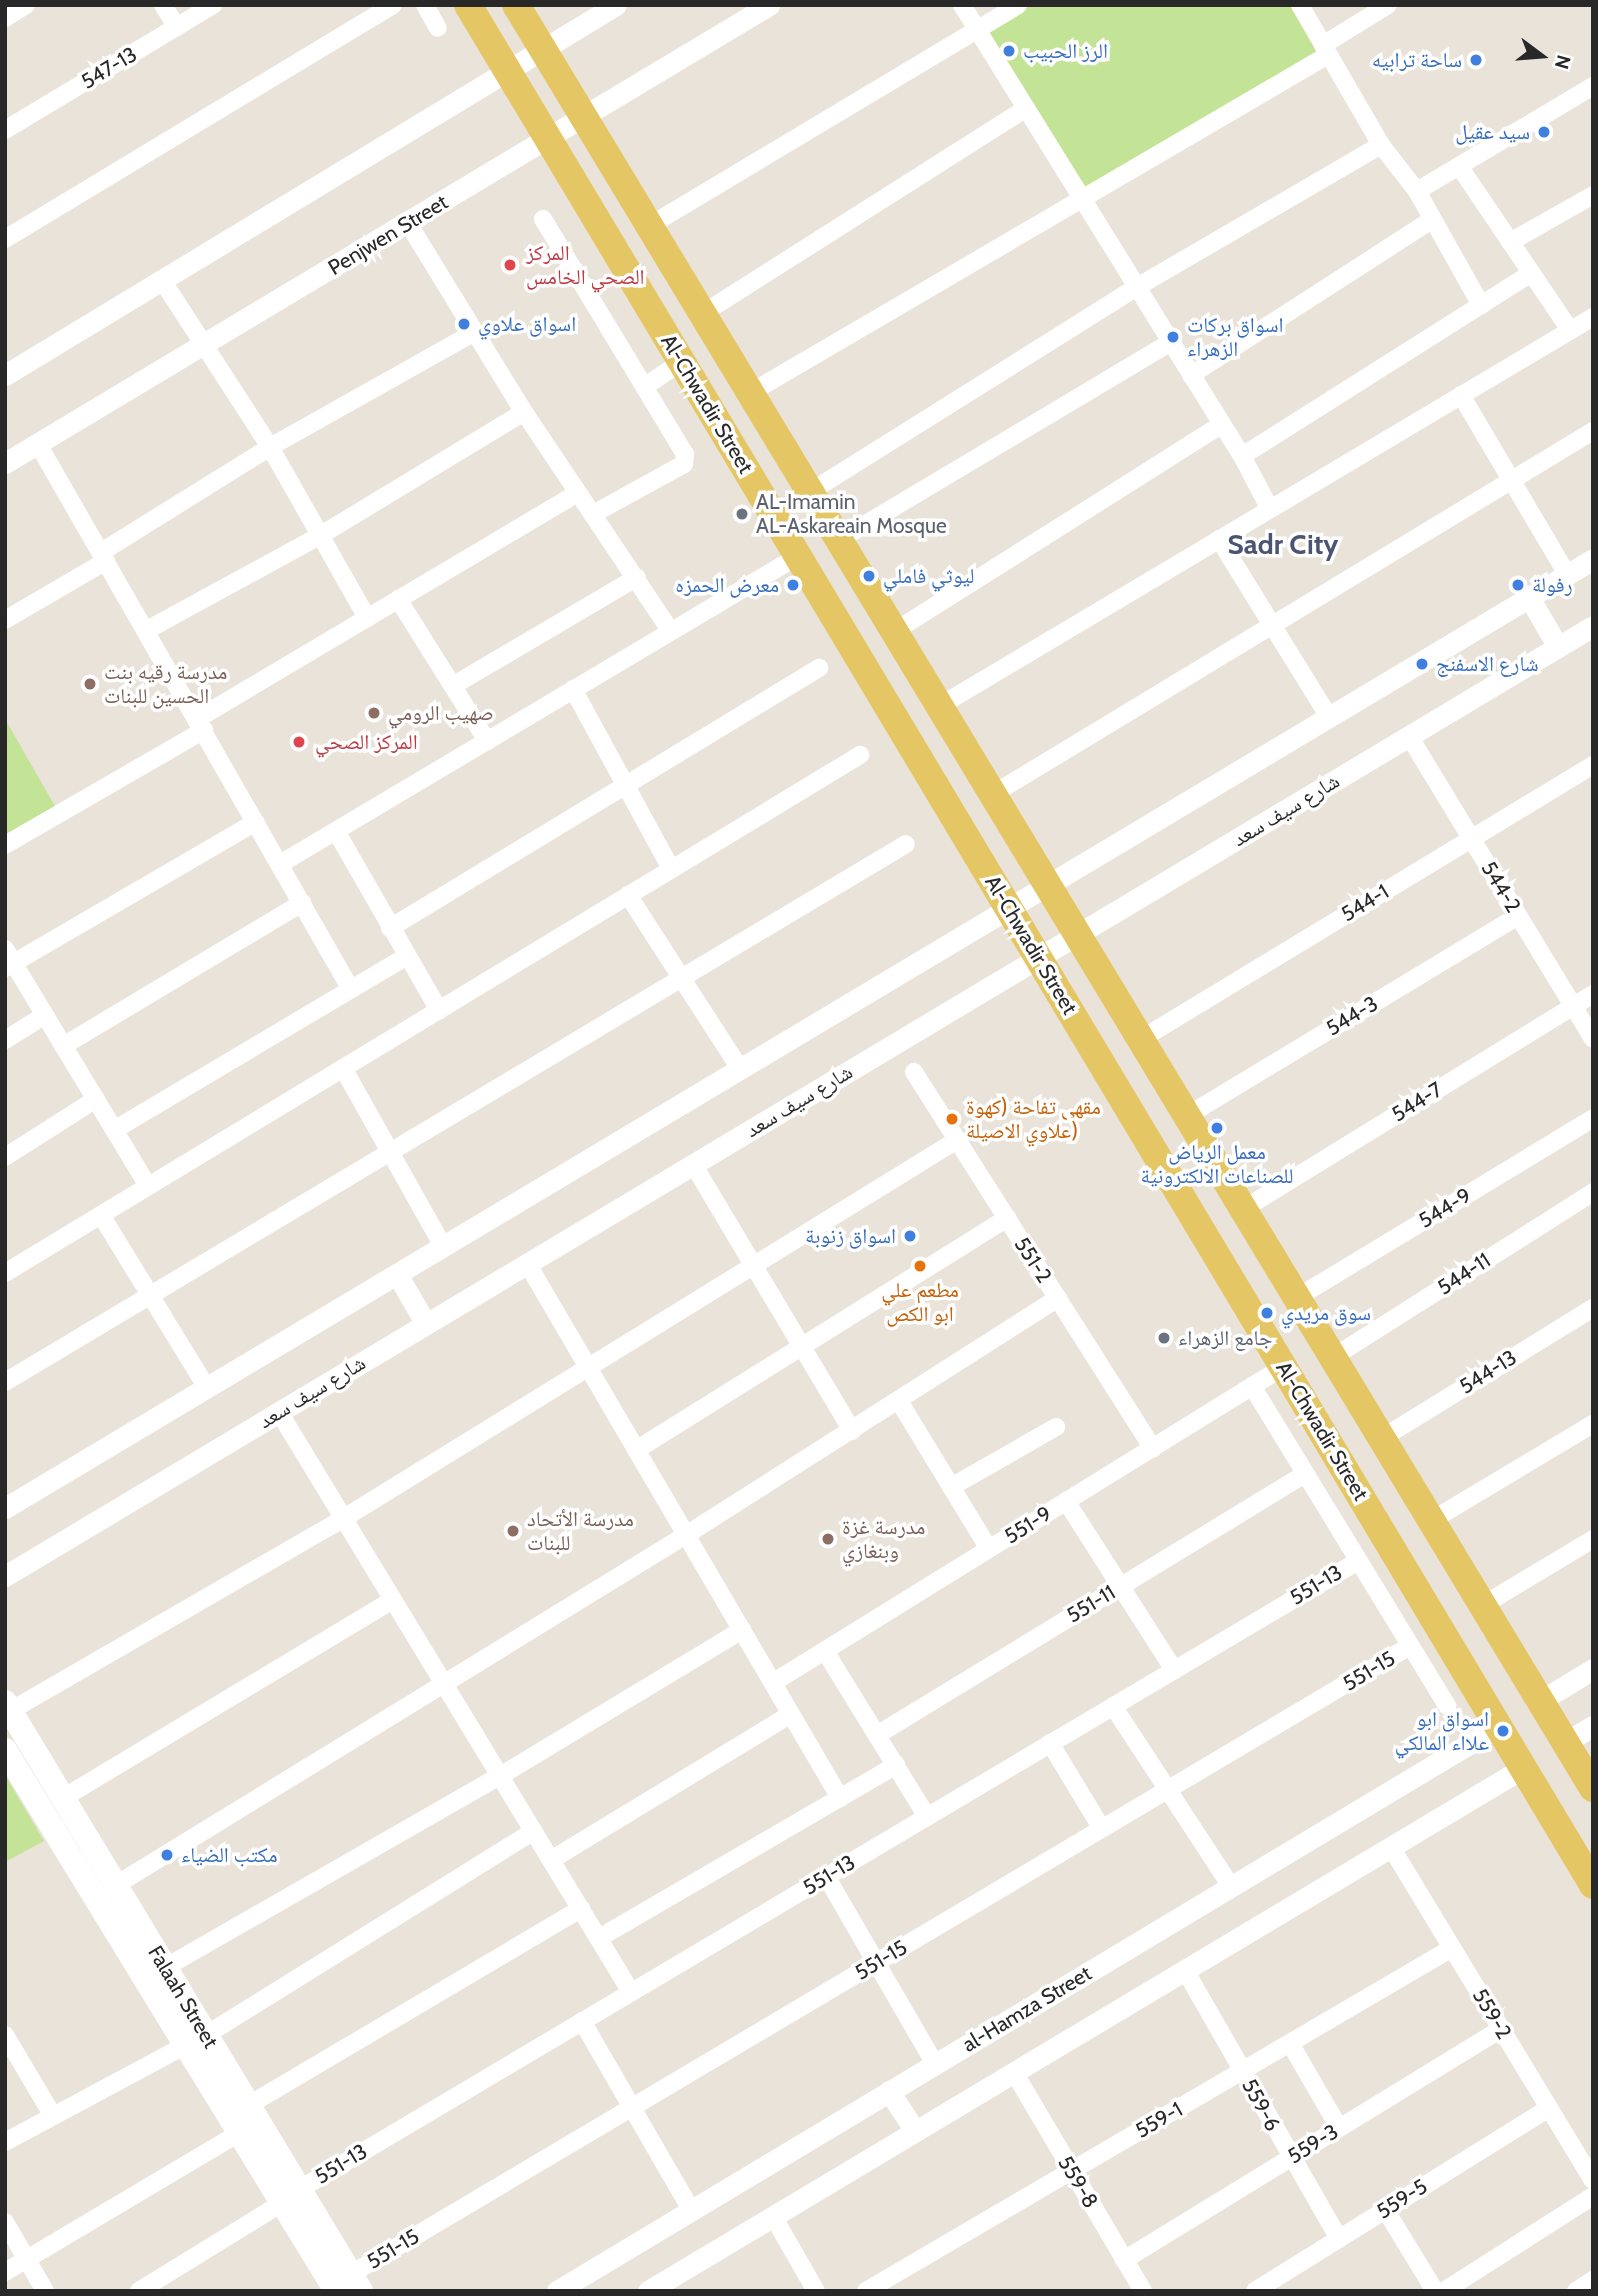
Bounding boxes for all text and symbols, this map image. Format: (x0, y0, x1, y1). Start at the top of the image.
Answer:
north arrow (1507, 21, 1577, 91)
place label: الرز الحبيب (1023, 38, 1108, 64)
street label: 547-13 (77, 42, 141, 94)
marker: الرز الحبيب (1001, 43, 1017, 59)
place label: ساحة ترابيه (1372, 47, 1462, 73)
marker: ساحة ترابيه (1468, 52, 1484, 68)
text: N (1550, 52, 1576, 72)
place label: سيد عقيل (1455, 119, 1530, 145)
marker: سيد عقيل (1536, 124, 1552, 140)
street label: Penjwen Street (324, 189, 452, 281)
place label: المركز الصحي الخامس (526, 240, 645, 290)
marker: المركز الصحي الخامس (500, 255, 520, 275)
place label: اسواق علاوي (478, 311, 576, 337)
place label: اسواق بركات الزهراء (1187, 312, 1283, 362)
marker: اسواق علاوي (456, 316, 472, 332)
marker: اسواق بركات الزهراء (1165, 329, 1181, 345)
street label: Al-Chwadir Street (656, 330, 758, 478)
place label: AL-Imamin AL-Askareain Mosque (756, 489, 947, 539)
marker: AL-Imamin AL-Askareain Mosque (734, 506, 750, 522)
district label: Sadr City (1228, 527, 1338, 561)
place label: ليوثي فاملي (883, 563, 974, 589)
marker: ليوثي فاملي (861, 568, 877, 584)
place label: معرض الحمزه (675, 572, 779, 598)
place label: رفولة (1532, 572, 1573, 598)
marker: معرض الحمزه (785, 577, 801, 593)
marker: رفولة (1510, 577, 1526, 593)
place label: شارع الاسفنج (1436, 651, 1539, 677)
marker: شارع الاسفنج (1414, 656, 1430, 672)
place label: مدرسة رقيه بنت الحسين للبنات (104, 659, 227, 709)
marker: مدرسة رقيه بنت الحسين للبنات (82, 676, 98, 692)
place label: صهيب الرومي (388, 700, 494, 726)
marker: صهيب الرومي (366, 705, 382, 721)
place label: المركز الصحي (315, 729, 418, 755)
marker: المركز الصحي (289, 732, 309, 752)
street label: شارع سيف سعد (1228, 768, 1344, 852)
street label: 544-2 (1476, 857, 1526, 917)
street label: Al-Chwadir Street (980, 871, 1082, 1019)
street label: 544-1 (1337, 879, 1393, 927)
street label: 544-3 (1322, 991, 1382, 1041)
street label: شارع سيف سعد (741, 1059, 857, 1143)
street label: 544-7 (1387, 1077, 1447, 1127)
place label: مقهى تفاحة (كهوة علاوي الاصيلة) (966, 1094, 1101, 1144)
marker: مقهى تفاحة (كهوة علاوي الاصيلة) (944, 1111, 960, 1127)
marker: معمل الرياض للصناعات الالكترونية (1209, 1120, 1225, 1136)
place label: معمل الرياض للصناعات الالكترونية (1141, 1139, 1293, 1189)
street label: 544-9 (1414, 1183, 1476, 1233)
place label: اسواق زنوبة (805, 1223, 896, 1249)
marker: اسواق زنوبة (902, 1228, 918, 1244)
street label: 551-2 (1009, 1233, 1057, 1287)
street label: 544-11 (1433, 1248, 1495, 1300)
marker: مطعم علي ابو الكص (912, 1258, 928, 1274)
place label: مطعم علي ابو الكص (881, 1277, 959, 1327)
place label: سوق مريدي (1281, 1300, 1371, 1326)
marker: سوق مريدي (1259, 1305, 1275, 1321)
place label: جامع الزهراء (1178, 1325, 1272, 1351)
marker: جامع الزهراء (1156, 1330, 1172, 1346)
street label: 544-13 (1455, 1345, 1521, 1399)
street label: شارع سيف سعد (254, 1350, 370, 1434)
street label: Al-Chwadir Street (1271, 1357, 1373, 1505)
street label: 551-9 (1000, 1501, 1056, 1549)
place label: مدرسة الأتحاد للبنات (527, 1506, 634, 1556)
place label: مدرسة غزة وبنغازي (842, 1514, 925, 1564)
marker: مدرسة الأتحاد للبنات (505, 1523, 521, 1539)
marker: مدرسة غزة وبنغازي (820, 1531, 836, 1547)
street label: 551-13 (1285, 1560, 1347, 1610)
street label: 551-11 (1062, 1580, 1120, 1628)
street label: 551-15 (1338, 1646, 1400, 1696)
place label: اسواق ابو علااء المالكي (1395, 1706, 1489, 1756)
marker: اسواق ابو علااء المالكي (1495, 1723, 1511, 1739)
place label: مكتب الضياء (181, 1842, 277, 1868)
marker: مكتب الضياء (159, 1847, 175, 1863)
street label: 551-13 (798, 1850, 860, 1900)
street label: 551-15 (850, 1935, 912, 1985)
street label: Falaah Street (143, 1941, 223, 2053)
street label: al-Hamza Street (958, 1961, 1096, 2057)
street label: 559-2 (1467, 1984, 1517, 2044)
street label: 559-6 (1237, 2075, 1285, 2135)
street label: 559-1 (1131, 2097, 1187, 2143)
street label: 559-3 (1283, 2119, 1343, 2169)
street label: 551-13 (310, 2139, 372, 2189)
street label: 559-8 (1053, 2151, 1103, 2213)
street label: 559-5 (1372, 2174, 1432, 2224)
street label: 551-15 (362, 2224, 424, 2274)

